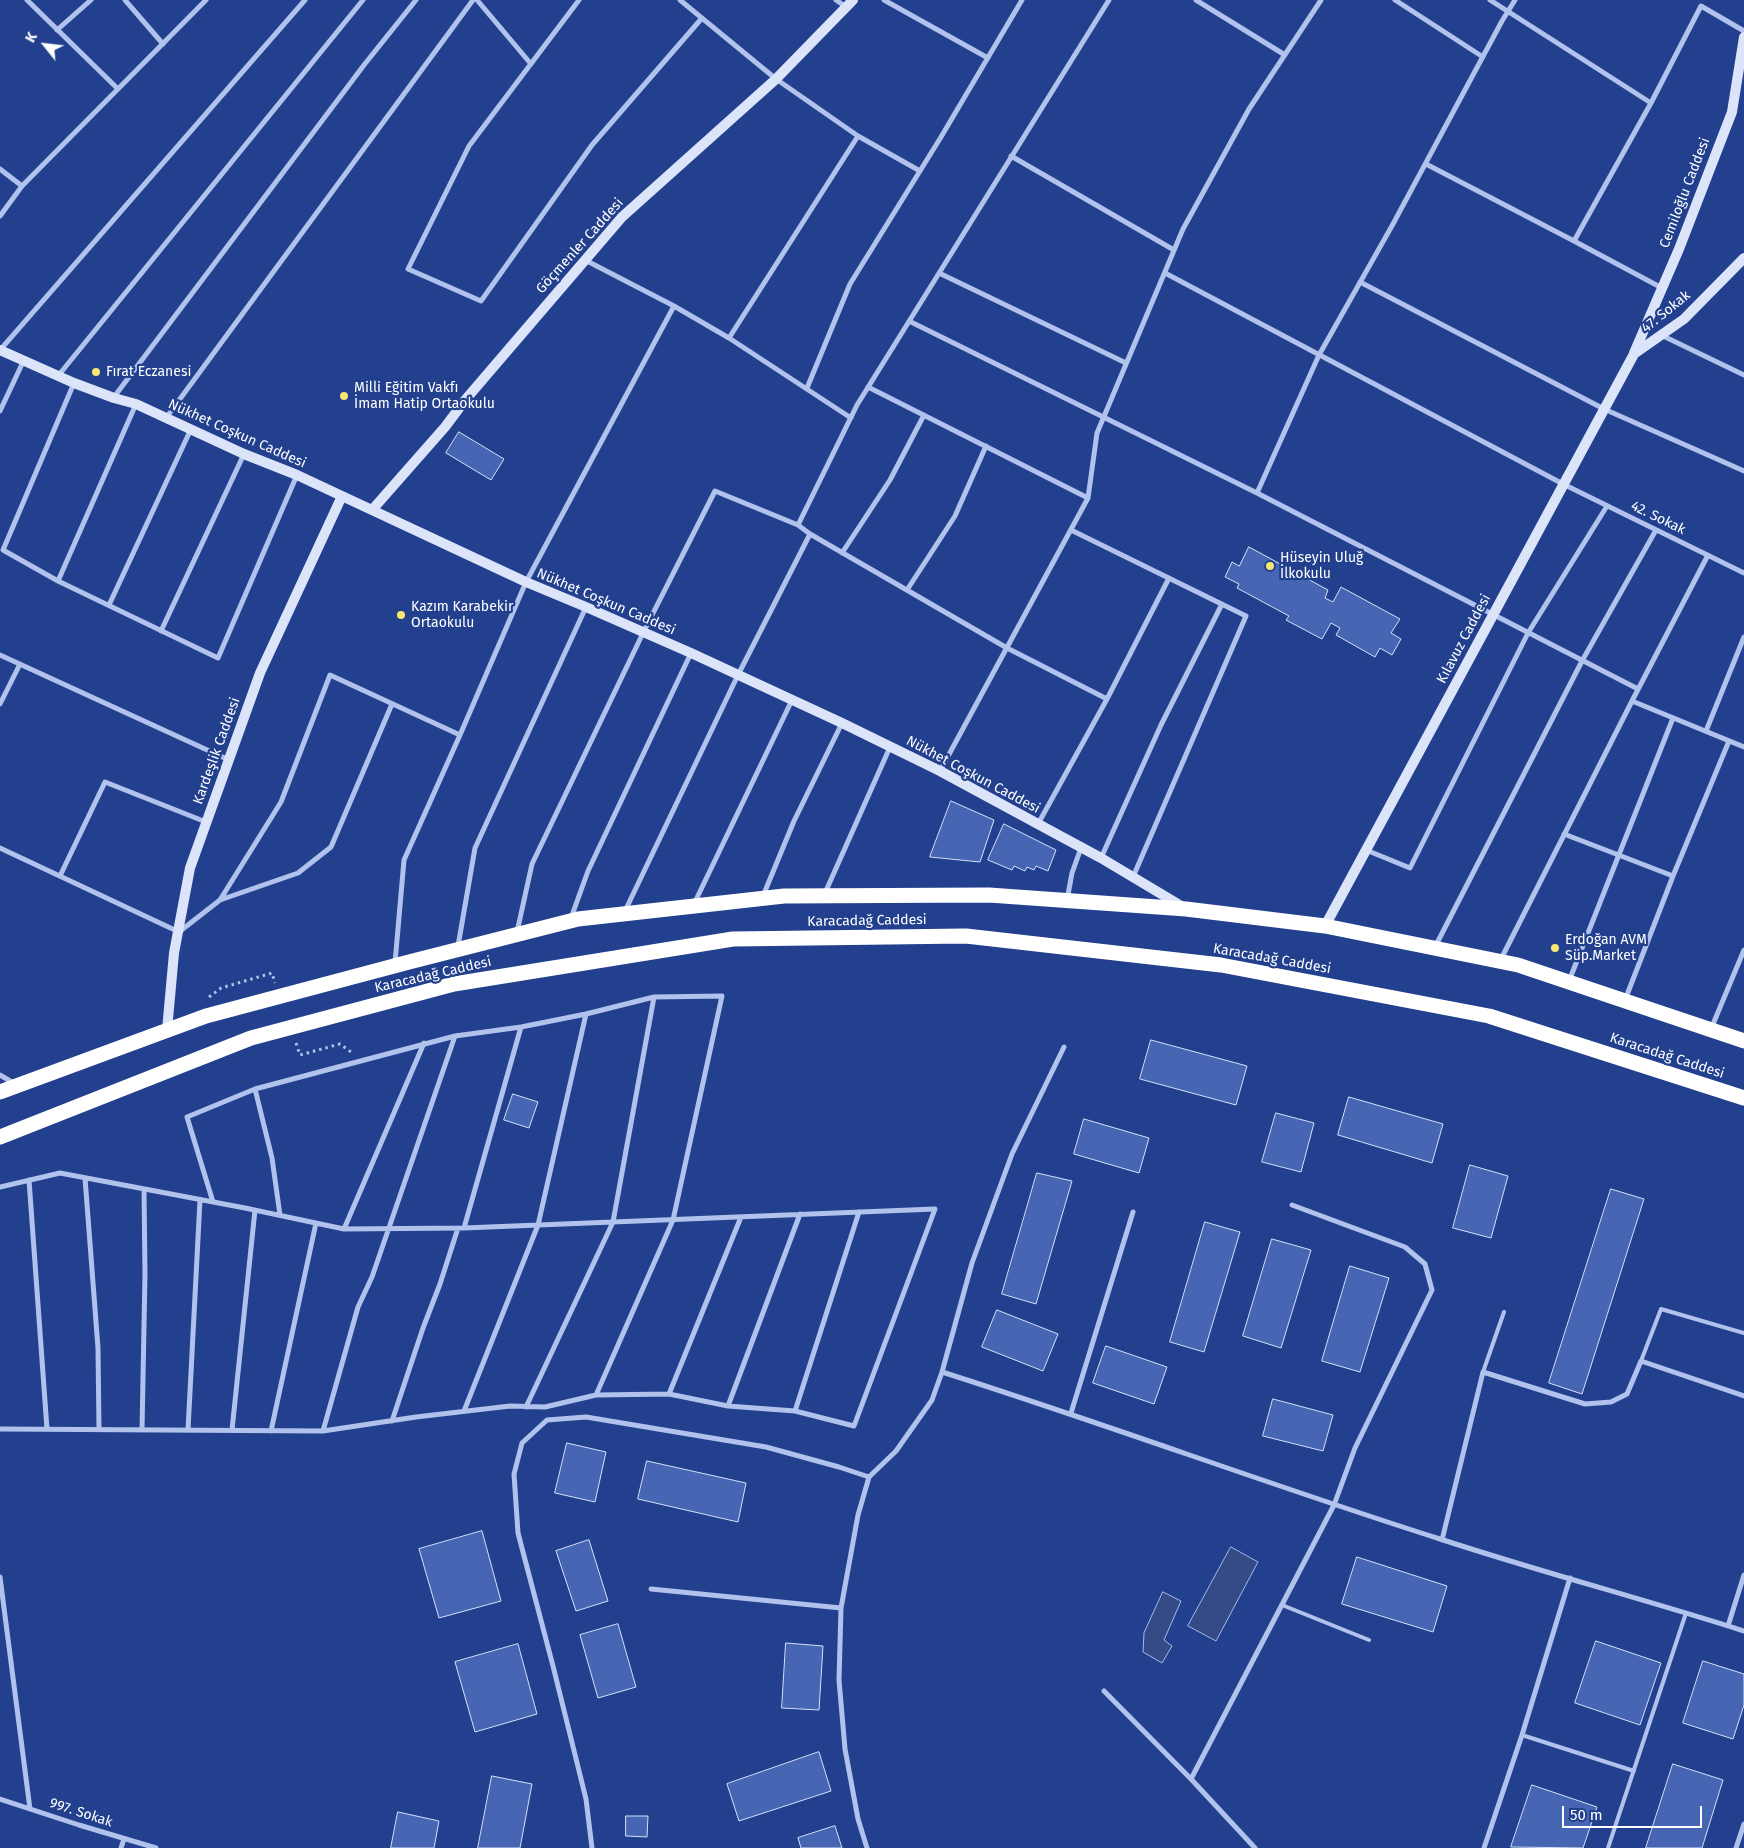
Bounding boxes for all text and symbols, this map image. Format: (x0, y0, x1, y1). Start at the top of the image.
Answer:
north arrow (20, 20, 70, 70)
text: K (22, 29, 41, 45)
street label: Cemiloğlu Caddesi (1656, 135, 1714, 251)
street label: Göçmenler Caddesi (533, 195, 627, 297)
street label: 47. Sokak (1638, 287, 1694, 337)
place label: Fırat Eczanesi (106, 364, 191, 380)
marker: Fırat Eczanesi (90, 366, 102, 378)
place label: Milli Eğitim Vakfı İmam Hatip Ortaokulu (354, 380, 495, 412)
marker: Milli Eğitim Vakfı İmam Hatip Ortaokulu (338, 390, 350, 402)
street label: Nükhet Coşkun Caddesi (165, 396, 309, 472)
street label: 42. Sokak (1628, 498, 1688, 538)
place label: Hüseyin Uluğ İlkokulu (1280, 550, 1363, 582)
marker: Hüseyin Uluğ İlkokulu (1264, 560, 1276, 572)
street label: Nükhet Coşkun Caddesi (534, 565, 678, 639)
street label: Kılavuz Caddesi (1433, 591, 1495, 687)
place label: Kazım Karabekir Ortaokulu (411, 599, 513, 632)
marker: Kazım Karabekir Ortaokulu (395, 609, 407, 621)
street label: Kardeşlik Caddesi (190, 695, 244, 807)
street label: Nükhet Coşkun Caddesi (903, 733, 1043, 817)
street label: Karacadağ Caddesi (807, 912, 927, 930)
place label: Erdoğan AVM Süp.Market (1565, 932, 1647, 964)
street label: Karacadağ Caddesi (1212, 940, 1332, 978)
marker: Erdoğan AVM Süp.Market (1549, 942, 1561, 954)
street label: Karacadağ Caddesi (373, 953, 493, 997)
street label: Karacadağ Caddesi (1608, 1030, 1726, 1082)
street label: 997. Sokak (47, 1795, 115, 1831)
scale bar (1564, 1796, 1704, 1828)
text: 50 m (1570, 1806, 1603, 1824)

